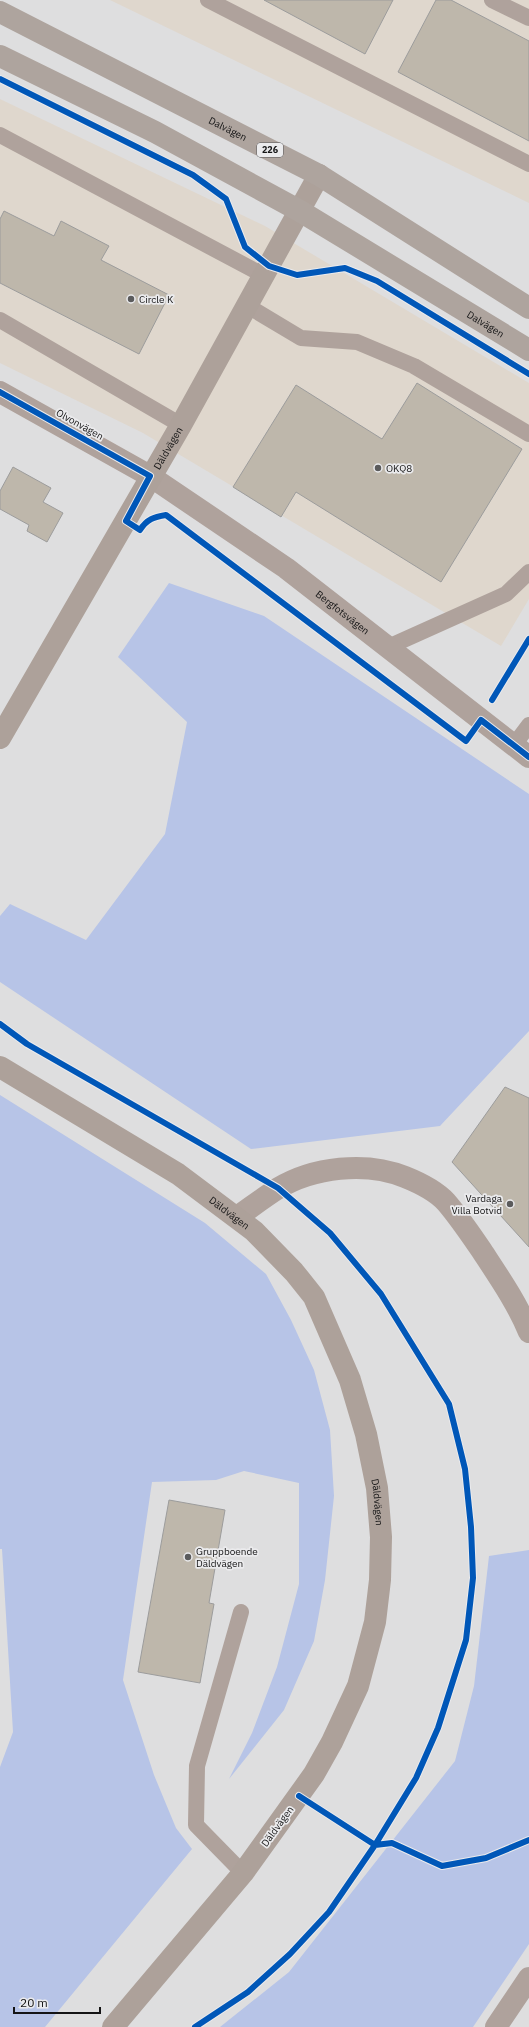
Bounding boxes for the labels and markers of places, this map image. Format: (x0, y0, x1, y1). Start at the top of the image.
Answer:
place label: Circle K (139, 293, 174, 306)
marker: Circle K (126, 294, 136, 304)
place label: OKQ8 (386, 462, 412, 475)
marker: OKQ8 (373, 463, 383, 473)
place label: Vardaga Villa Botvid (451, 1192, 503, 1217)
marker: Vardaga Villa Botvid (505, 1199, 515, 1209)
place label: Gruppboende Däldvägen (196, 1545, 258, 1570)
marker: Gruppboende Däldvägen (183, 1552, 193, 1562)

